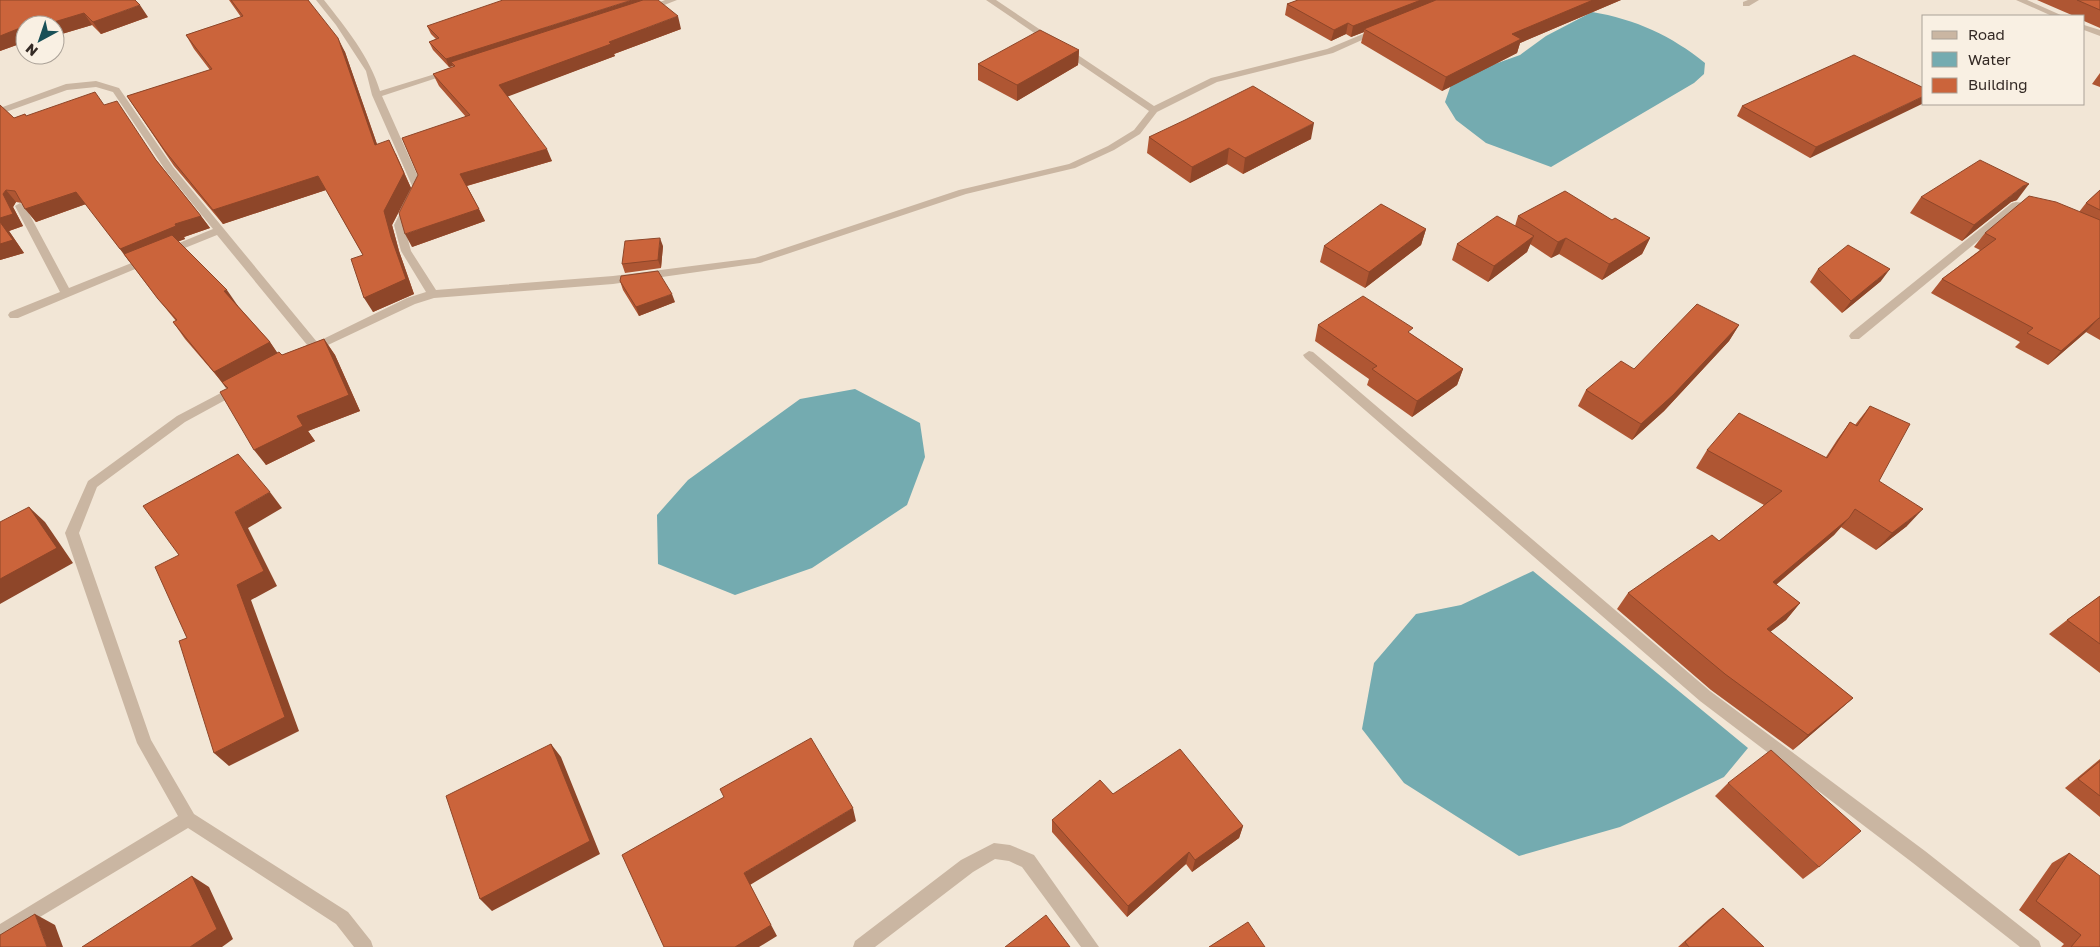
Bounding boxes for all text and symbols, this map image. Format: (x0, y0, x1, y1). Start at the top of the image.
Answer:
north arrow (15, 15, 65, 65)
legend (1922, 15, 2085, 105)
text: Road (1968, 25, 2005, 43)
text: N (22, 40, 41, 60)
text: Water (1968, 50, 2011, 68)
text: Building (1968, 75, 2028, 93)

